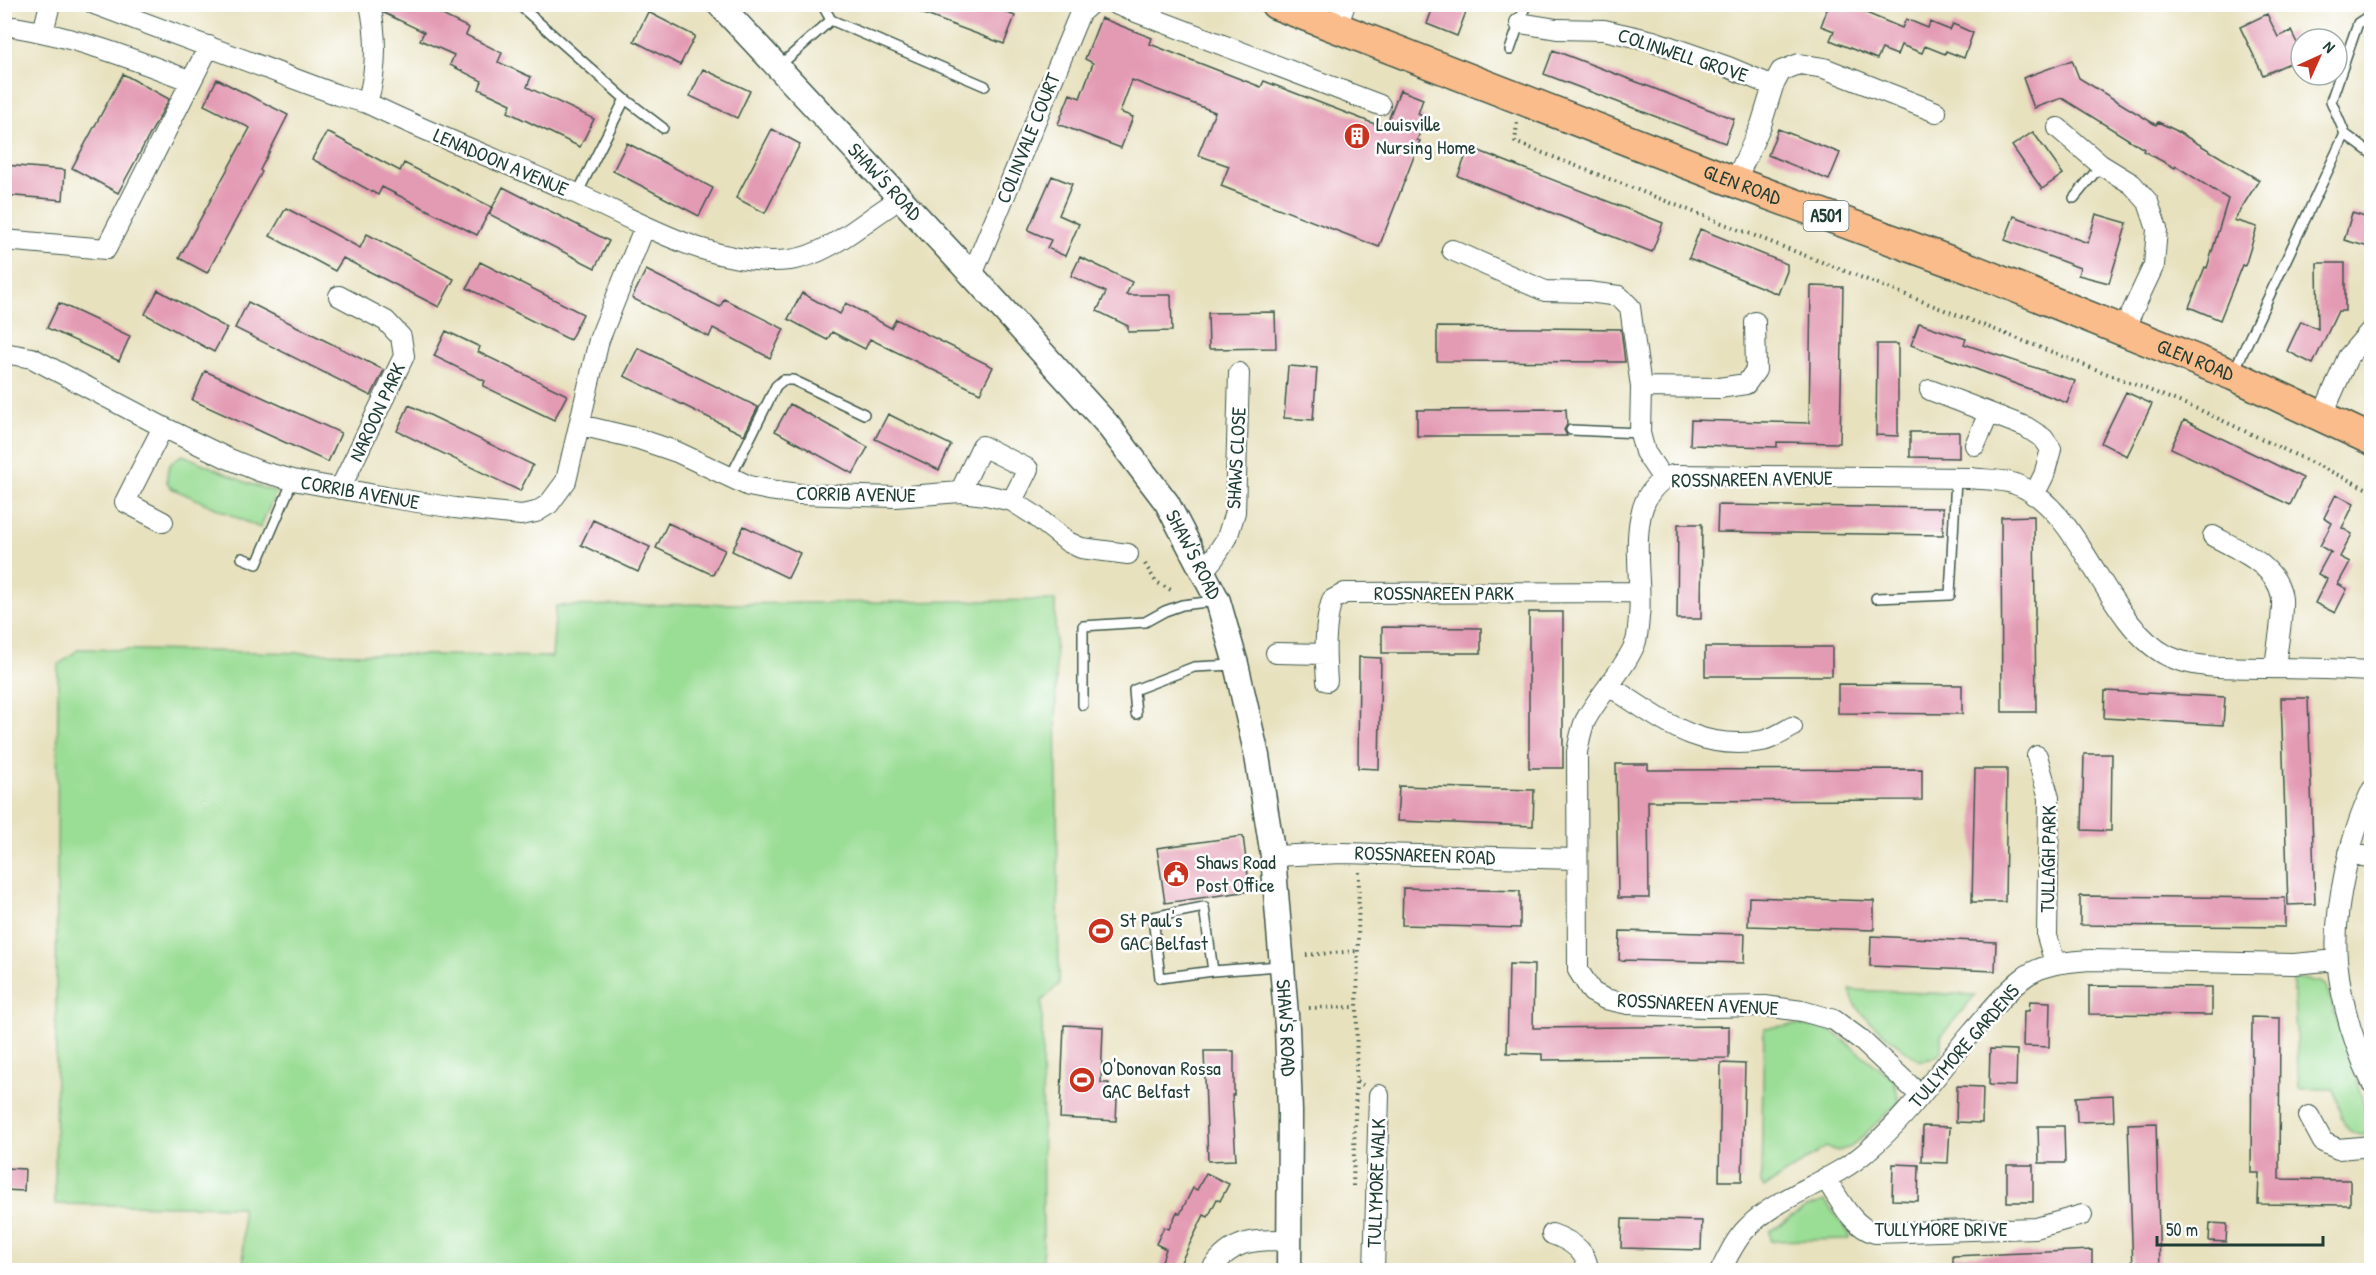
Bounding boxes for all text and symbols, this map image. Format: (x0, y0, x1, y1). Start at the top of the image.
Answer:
street label: COLINWELL GROVE (1615, 21, 1752, 88)
north arrow (2289, 27, 2349, 87)
text: N (2319, 36, 2341, 58)
street label: COLINVALE COURT (989, 68, 1066, 207)
place label: Louisville Nursing Home (1376, 110, 1476, 160)
street label: LENADOON AVENUE (430, 121, 573, 202)
building icon: Louisville Nursing Home (1342, 121, 1372, 151)
street label: SHAW'S ROAD (842, 137, 929, 226)
street label: GLEN ROAD (1700, 157, 1785, 211)
road number: A501 (1804, 201, 1848, 231)
street label: GLEN ROAD (2153, 332, 2239, 387)
street label: NAROON PARK (342, 358, 411, 465)
street label: SHAWS CLOSE (1219, 406, 1252, 510)
street label: ROSSNAREEN AVENUE (1671, 464, 1833, 493)
street label: CORRIB AVENUE (299, 468, 422, 515)
street label: CORRIB AVENUE (796, 479, 916, 508)
street label: SHAW'S ROAD (1160, 505, 1229, 604)
street label: ROSSNAREEN PARK (1374, 579, 1514, 606)
street label: TULLAGH PARK (2033, 804, 2062, 913)
street label: ROSSNAREEN ROAD (1354, 839, 1496, 870)
place label: Shaws Road Post Office (1196, 848, 1276, 898)
public building icon: Shaws Road Post Office (1161, 859, 1191, 889)
place label: St Paul's GAC Belfast (1120, 906, 1209, 956)
sports icon: St Paul's GAC Belfast (1086, 916, 1116, 946)
street label: SHAW'S ROAD (1270, 978, 1303, 1077)
street label: TULLYMORE GARDENS (1902, 978, 2025, 1113)
street label: ROSSNAREEN AVENUE (1617, 986, 1779, 1021)
place label: O'Donovan Rossa GAC Belfast (1102, 1054, 1221, 1104)
sports icon: O'Donovan Rossa GAC Belfast (1067, 1065, 1097, 1095)
street label: TULLYMORE WALK (1360, 1117, 1391, 1248)
scale bar (2157, 1209, 2324, 1247)
street label: TULLYMORE DRIVE (1875, 1215, 2008, 1242)
text: 50 m (2166, 1217, 2198, 1242)

